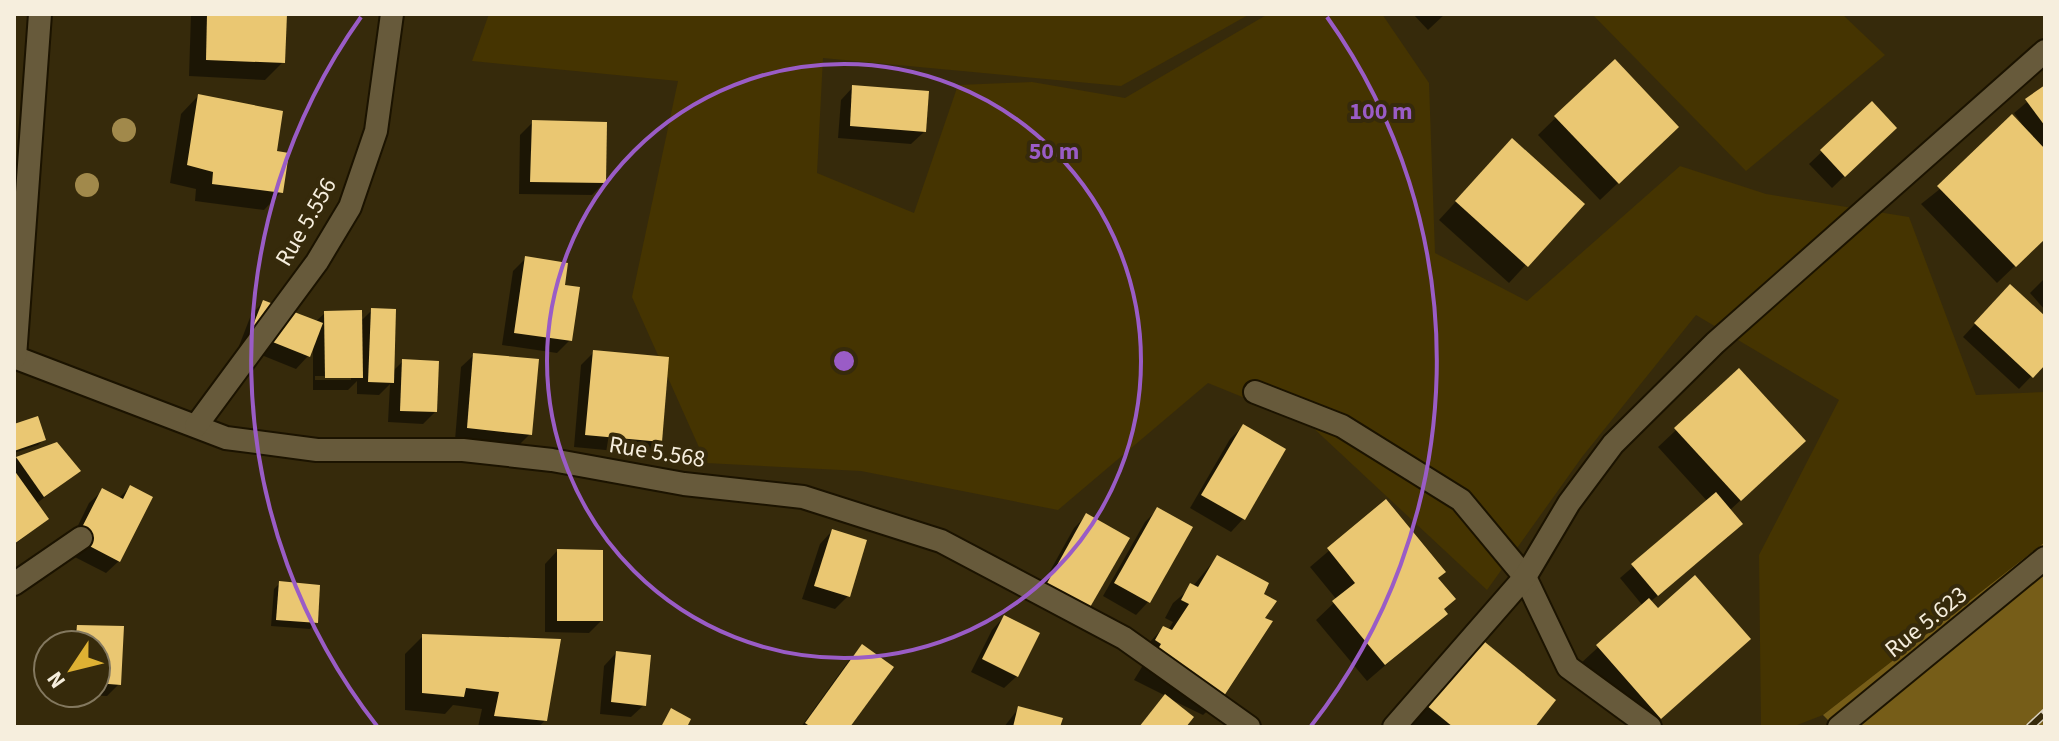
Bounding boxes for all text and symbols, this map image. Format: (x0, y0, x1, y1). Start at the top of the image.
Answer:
text: 100 m (1349, 94, 1413, 129)
text: 50 m (1029, 134, 1079, 169)
street label: Rue 5.556 (267, 171, 345, 273)
centre of rings (830, 347, 858, 375)
street label: Rue 5.568 (606, 427, 708, 477)
street label: Rue 5.623 (1877, 578, 1975, 666)
north arrow (32, 629, 112, 709)
text: N (39, 665, 74, 695)

